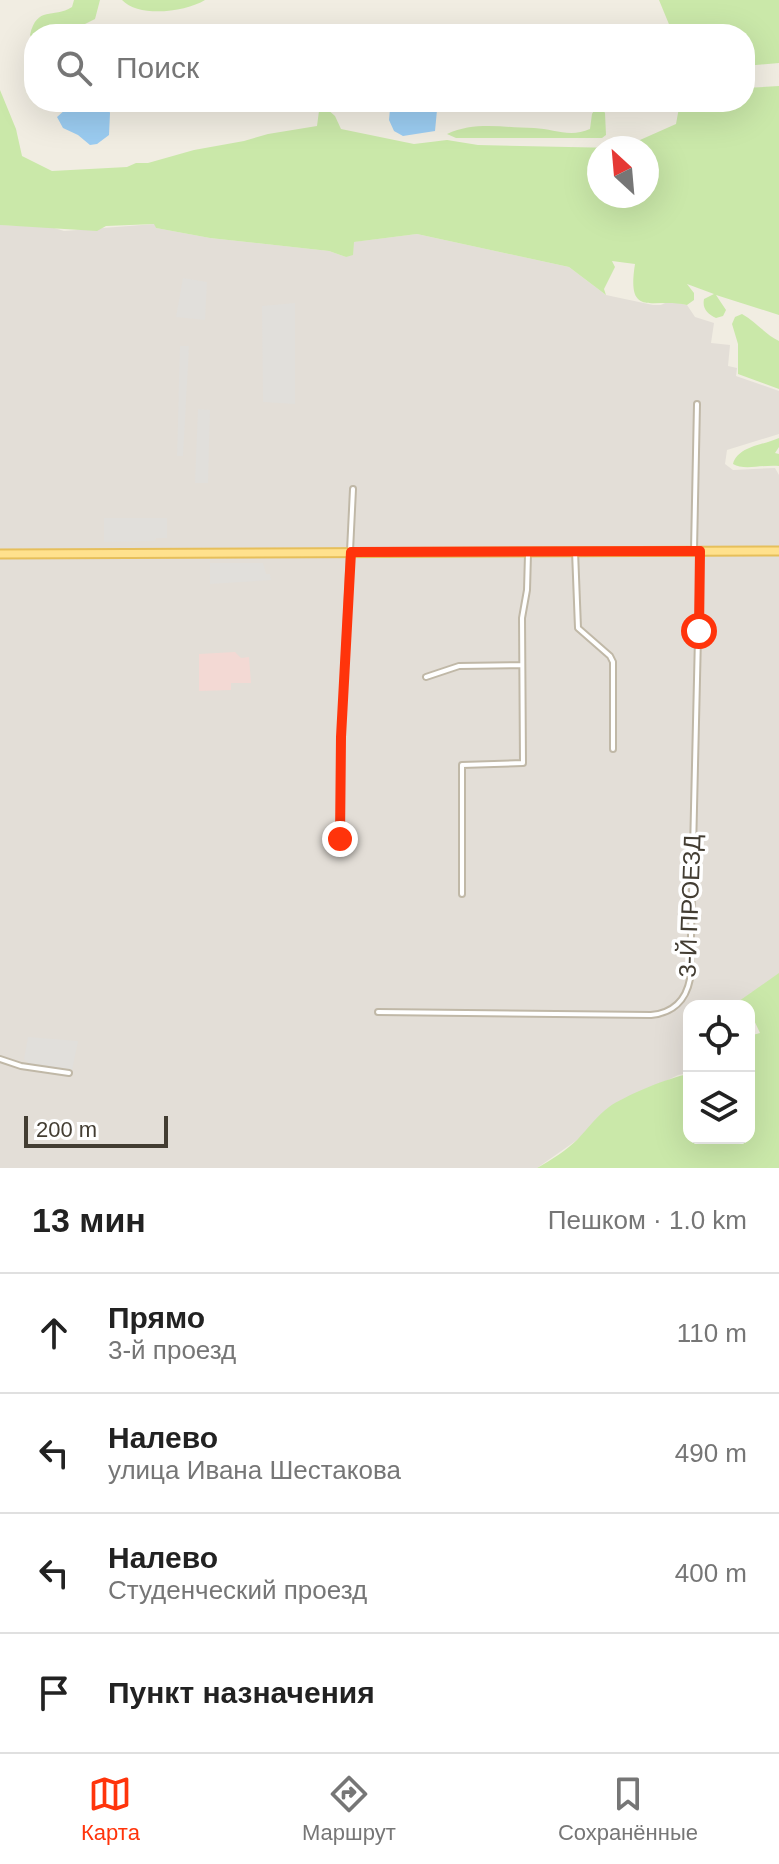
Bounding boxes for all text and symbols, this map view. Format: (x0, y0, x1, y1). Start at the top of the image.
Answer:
search box (24, 24, 755, 112)
icon: search (52, 46, 96, 90)
text: Поиск (116, 51, 199, 84)
north arrow (587, 136, 659, 208)
route start (681, 613, 717, 649)
route end (322, 821, 358, 857)
street label: 3-Й ПРОЕЗД (674, 834, 705, 978)
map controls (683, 1000, 755, 1144)
button: locate (683, 1000, 755, 1072)
button: layers (683, 1072, 755, 1144)
scale bar (24, 1112, 168, 1148)
text: 200 m (36, 1117, 97, 1142)
text: 13 мин (32, 1201, 146, 1239)
text: Пешком · 1.0 km (548, 1205, 747, 1235)
text: Прямо (108, 1301, 205, 1334)
icon: ahead (32, 1311, 76, 1355)
text: 110 m (677, 1318, 747, 1348)
text: 3-й проезд (108, 1335, 236, 1365)
text: Налево (108, 1421, 218, 1454)
icon: left (32, 1431, 76, 1475)
text: 490 m (675, 1438, 747, 1468)
text: улица Ивана Шестакова (108, 1455, 401, 1485)
text: Налево (108, 1541, 218, 1574)
icon: left (32, 1551, 76, 1595)
text: 400 m (675, 1558, 747, 1588)
text: Студенческий проезд (108, 1575, 367, 1605)
icon: arrive (32, 1671, 76, 1715)
text: Пункт назначения (108, 1676, 375, 1709)
tab: Карта (81, 1772, 140, 1846)
tab: Маршрут (302, 1772, 396, 1846)
tab: Сохранённые (558, 1772, 698, 1846)

